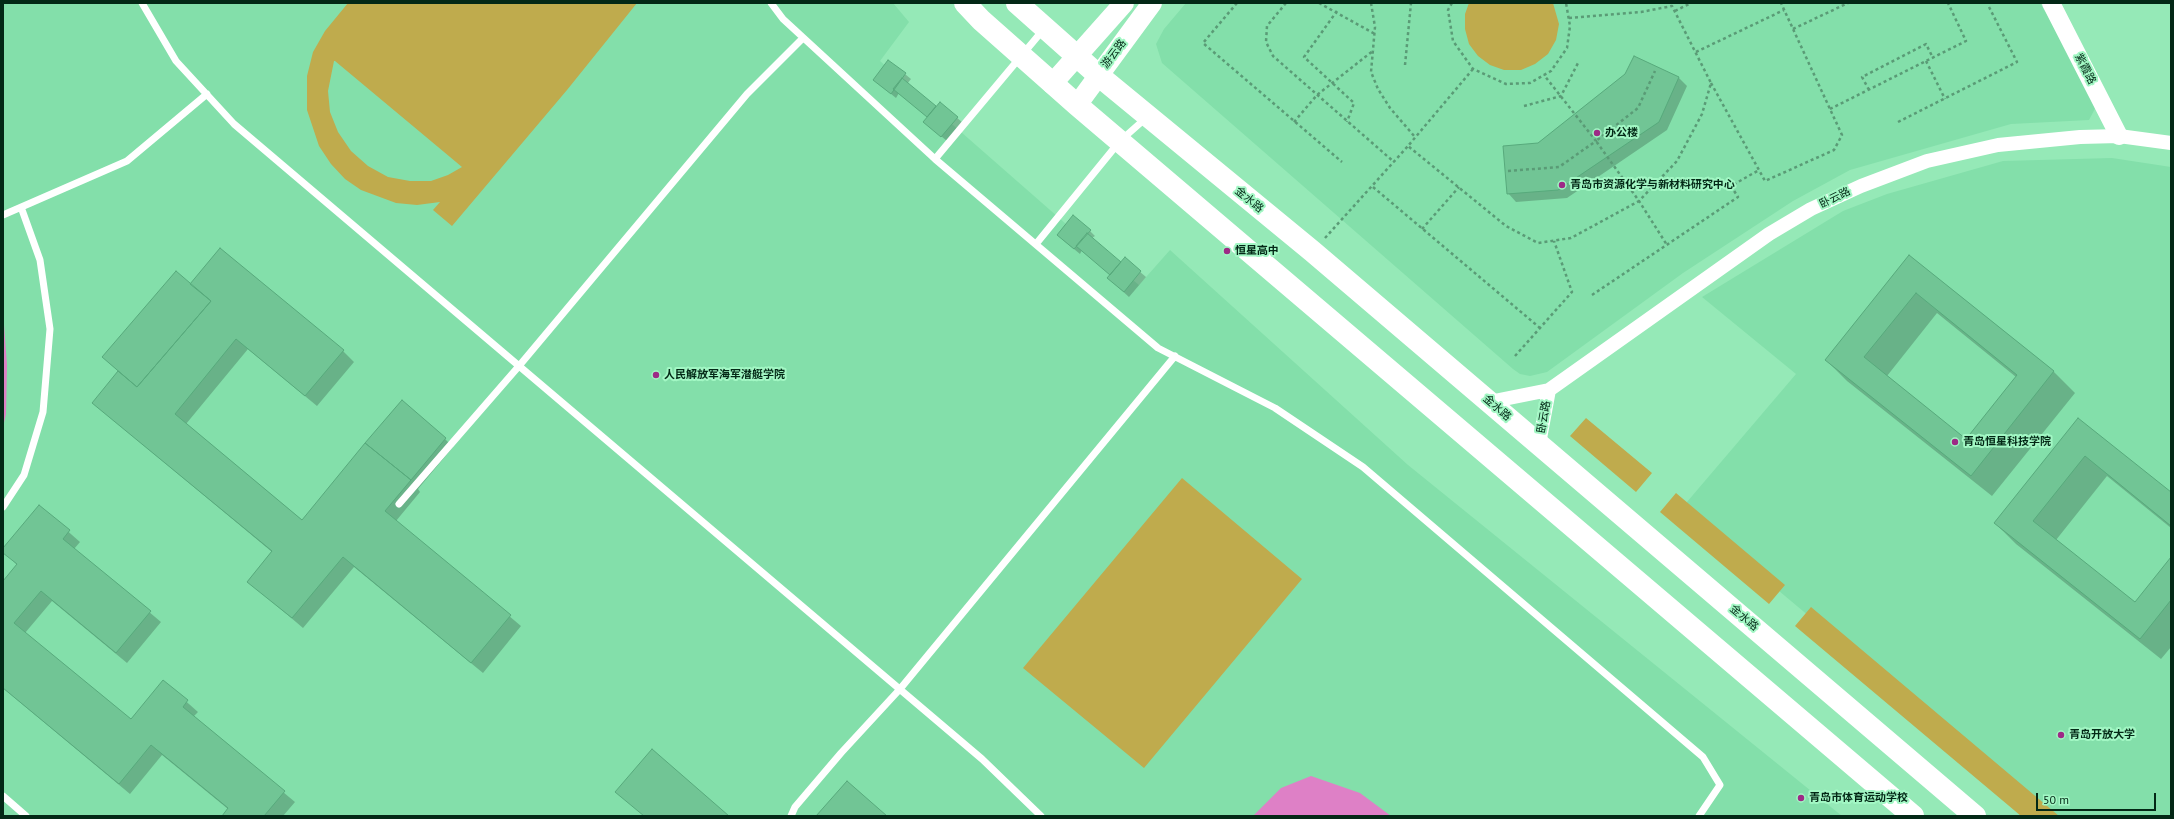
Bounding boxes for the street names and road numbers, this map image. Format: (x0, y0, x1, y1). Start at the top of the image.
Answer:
street label: 游云路 (1099, 37, 1129, 71)
street label: 紫霞路 (2072, 51, 2098, 87)
street label: 金水路 (1232, 184, 1266, 216)
street label: 卧云路 (1817, 185, 1853, 211)
street label: 金水路 (1480, 392, 1514, 424)
street label: 卧云路 (1535, 400, 1553, 434)
street label: 金水路 (1727, 602, 1761, 634)

